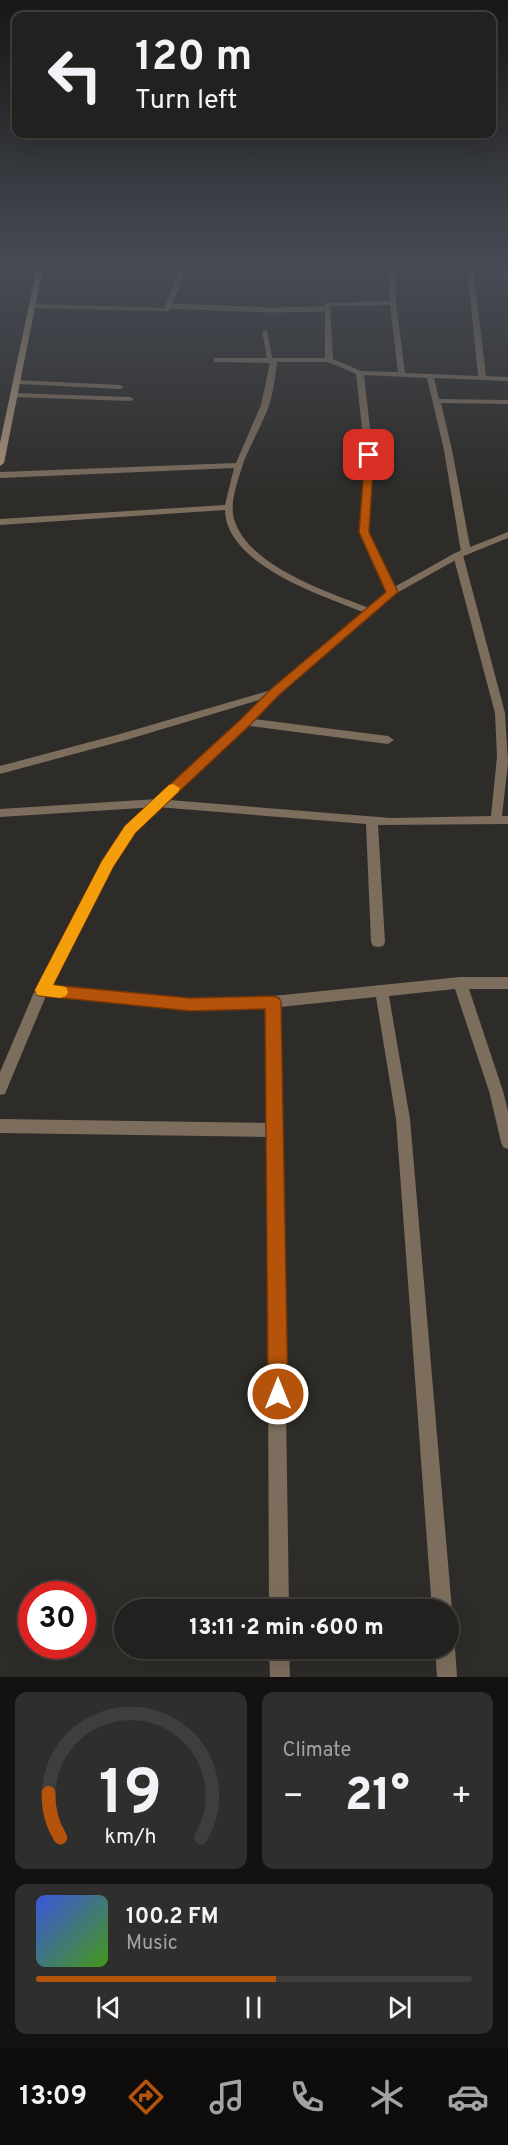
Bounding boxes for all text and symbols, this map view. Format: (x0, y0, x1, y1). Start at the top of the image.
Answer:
text: 120 m (135, 32, 252, 85)
icon: left (36, 36, 114, 114)
text: Turn left (135, 84, 237, 118)
pin (343, 429, 394, 480)
icon: arrive (352, 438, 385, 471)
position arrow (246, 1362, 310, 1426)
speed limit sign: 30 (18, 1581, 96, 1659)
text: 13:11 · 2 min · 600 m (189, 1615, 384, 1642)
text: Climate (283, 1738, 351, 1764)
text: 19 (99, 1757, 162, 1836)
text: 21° (345, 1769, 410, 1826)
text: − (283, 1777, 304, 1819)
text: + (451, 1777, 472, 1819)
text: km/h (105, 1824, 157, 1851)
text: 100.2 FM (126, 1904, 219, 1931)
text: Music (126, 1931, 178, 1957)
icon: previous (92, 1991, 125, 2024)
icon: pause (237, 1991, 270, 2024)
icon: next (383, 1991, 416, 2024)
icon: directions (125, 2076, 167, 2118)
icon: music (206, 2076, 248, 2118)
icon: phone (286, 2076, 328, 2118)
icon: climate (366, 2076, 408, 2118)
icon: car (447, 2076, 489, 2118)
text: 13:09 (19, 2080, 87, 2114)

